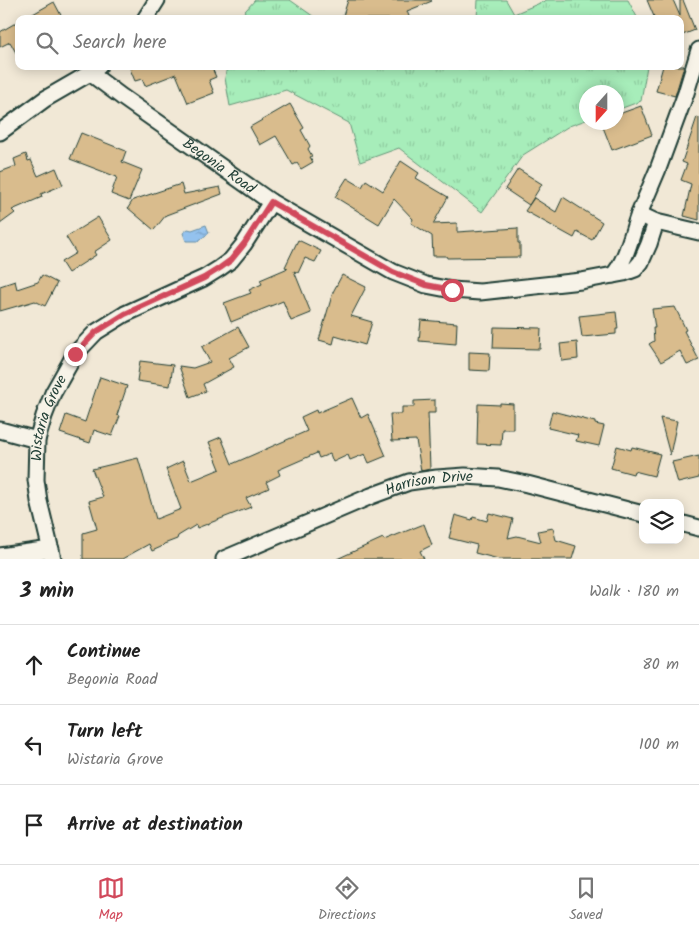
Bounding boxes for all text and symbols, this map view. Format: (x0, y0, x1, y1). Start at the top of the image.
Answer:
search box (15, 15, 684, 70)
text: Search here (73, 28, 167, 58)
icon: search (33, 29, 61, 57)
north arrow (579, 85, 624, 130)
street label: Begonia Road (177, 132, 261, 201)
route start (441, 279, 464, 302)
route end (64, 343, 87, 366)
street label: Wistaria Grove (25, 370, 74, 461)
street label: Harrison Drive (382, 465, 474, 503)
map controls (639, 499, 684, 544)
button: layers (639, 499, 684, 544)
text: 3 min (20, 575, 74, 608)
text: Walk · 180 m (589, 579, 679, 604)
text: Continue (67, 637, 140, 667)
icon: ahead (20, 651, 48, 679)
text: 80 m (642, 652, 679, 677)
text: Begonia Road (67, 667, 158, 692)
text: Turn left (67, 717, 142, 747)
icon: left (20, 731, 48, 759)
text: 100 m (639, 732, 679, 757)
text: Wistaria Grove (67, 747, 163, 772)
text: Arrive at destination (67, 810, 243, 840)
icon: arrive (20, 811, 48, 839)
tab: Map (97, 874, 125, 926)
tab: Directions (318, 874, 376, 926)
tab: Saved (569, 874, 602, 926)

